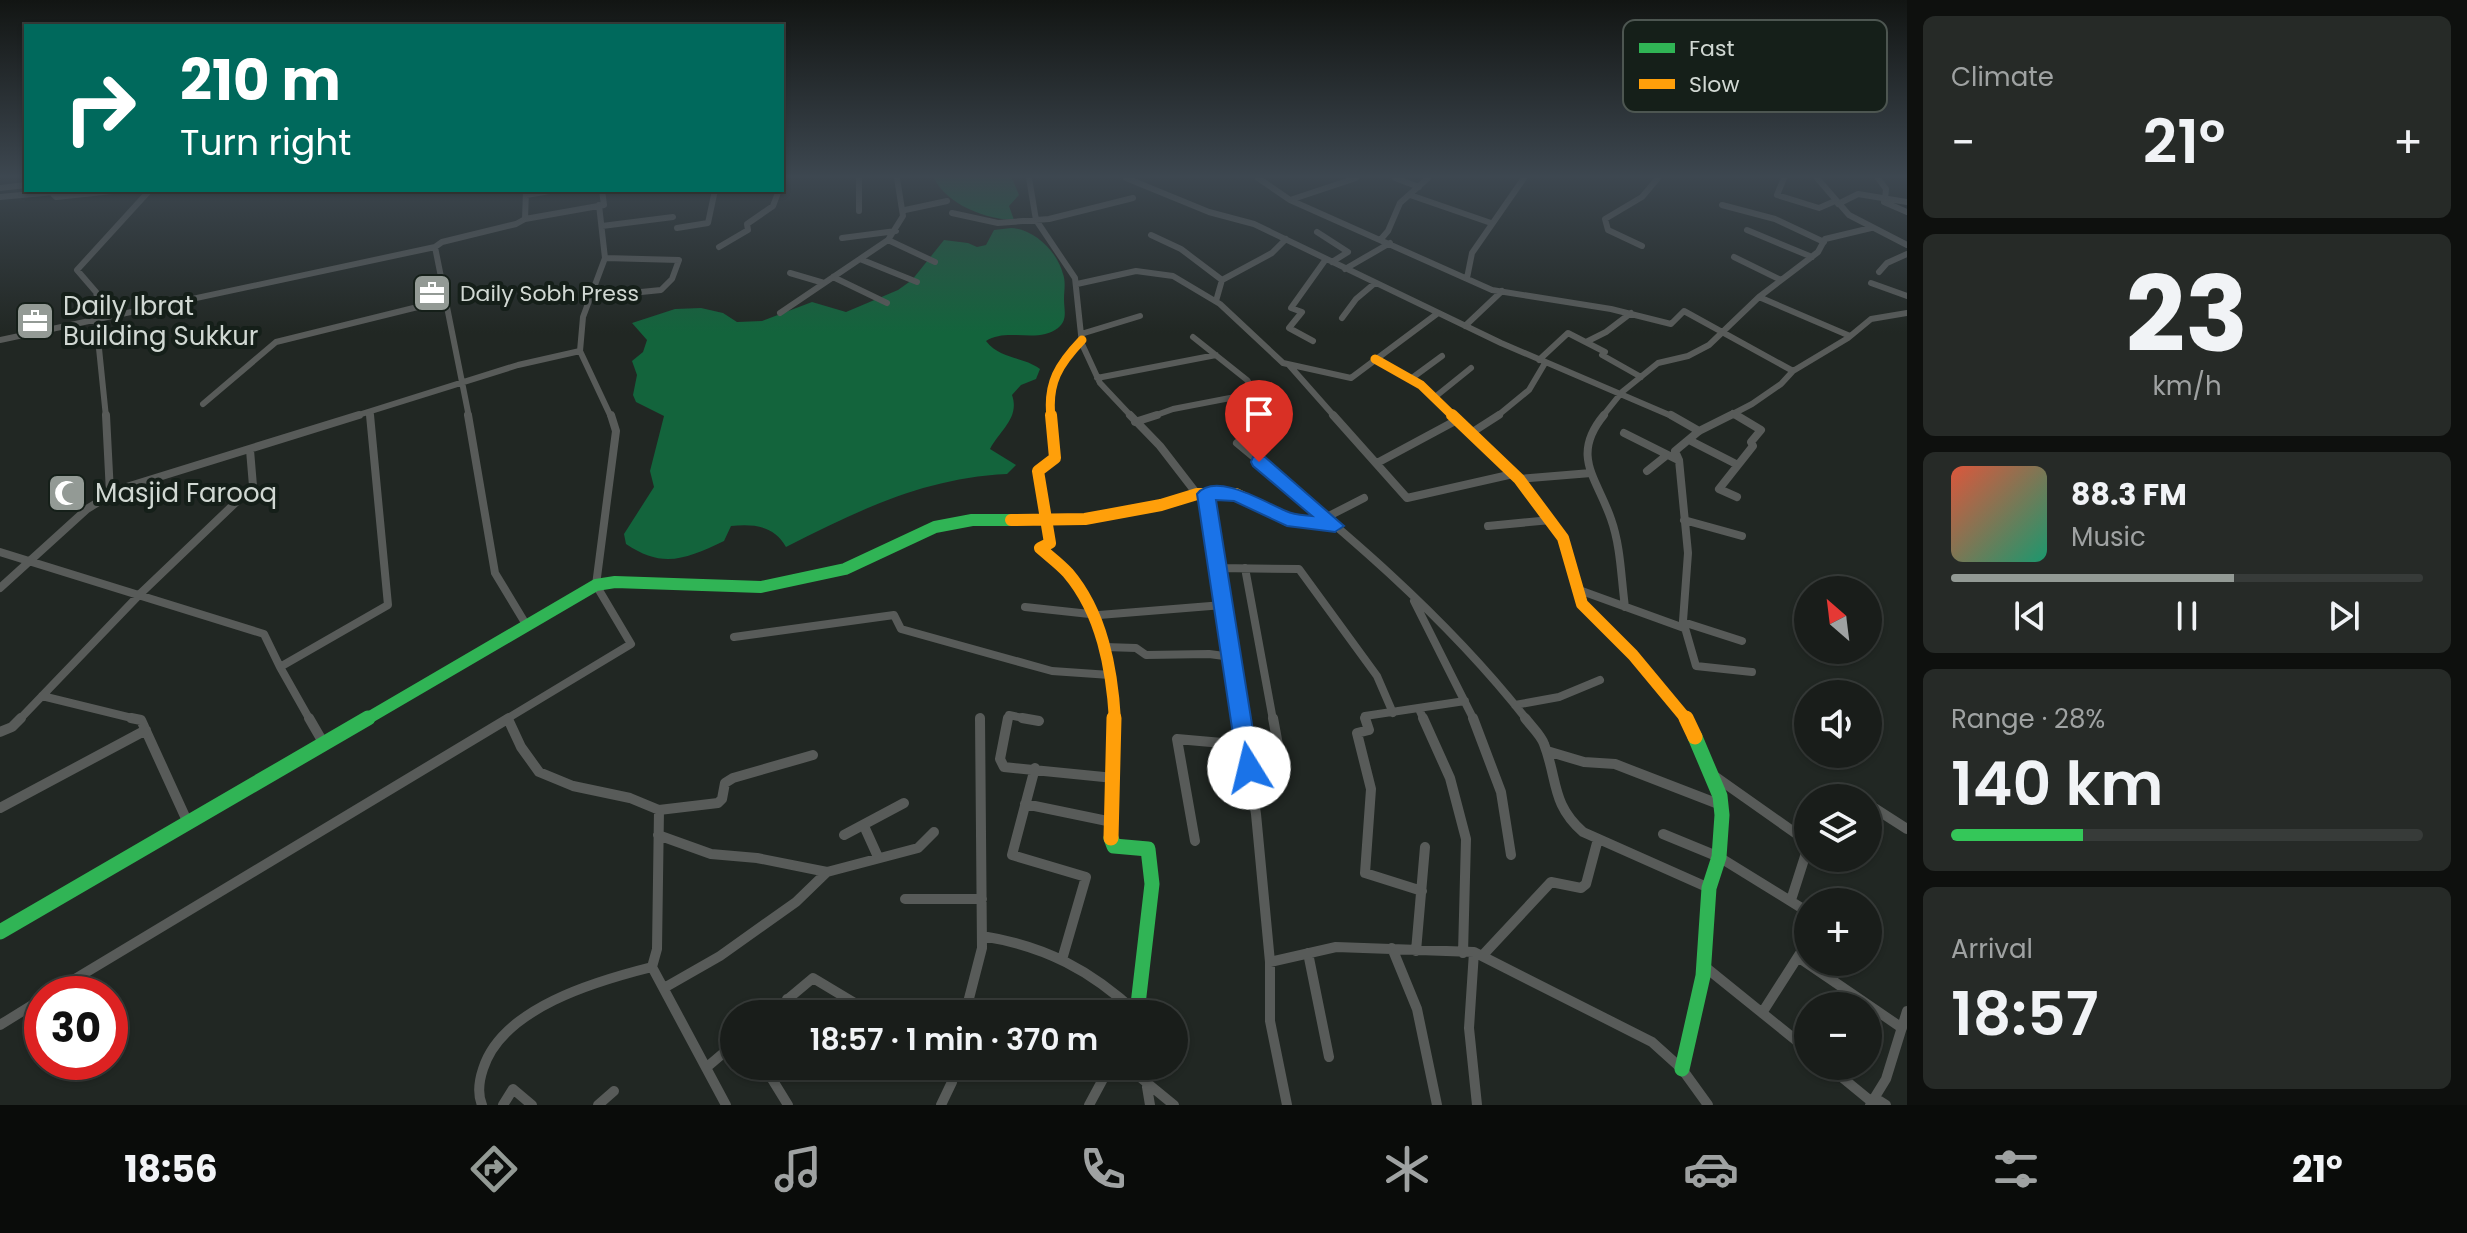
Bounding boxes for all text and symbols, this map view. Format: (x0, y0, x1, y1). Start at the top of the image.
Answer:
legend (1623, 20, 1887, 112)
text: Fast (1689, 33, 1734, 64)
text: 210 m (180, 41, 341, 120)
icon: right (48, 56, 152, 160)
text: Climate (1951, 59, 2054, 95)
text: Slow (1689, 69, 1739, 100)
text: 21° (2143, 100, 2226, 184)
text: − (1951, 112, 1975, 173)
text: + (2393, 112, 2423, 173)
text: Turn right (180, 117, 351, 168)
text: 23 (2126, 242, 2248, 387)
office icon: Daily Sobh Press (411, 272, 453, 314)
place label: Daily Sobh Press (460, 278, 639, 309)
place label: Daily Ibrat Building Sukkur (63, 288, 259, 354)
office icon: Daily Ibrat Building Sukkur (14, 300, 56, 342)
text: km/h (2152, 368, 2222, 404)
pin (1225, 380, 1293, 462)
icon: arrive (1237, 392, 1281, 436)
mosque icon: Masjid Farooq (46, 472, 88, 514)
text: 88.3 FM (2071, 473, 2187, 516)
place label: Masjid Farooq (95, 475, 277, 511)
text: Music (2071, 519, 2146, 555)
north arrow (1794, 576, 1882, 664)
map controls (1794, 576, 1882, 1080)
icon: previous (2008, 594, 2052, 638)
icon: pause (2165, 594, 2209, 638)
icon: next (2322, 594, 2366, 638)
button: sound (1794, 680, 1882, 768)
text: Range · 28% (1951, 701, 2105, 737)
position arrow (1207, 726, 1291, 810)
text: 140 km (1951, 742, 2163, 826)
button: layers (1794, 784, 1882, 872)
button: + (1794, 888, 1882, 976)
text: Arrival (1951, 931, 2033, 967)
text: 18:57 (1951, 972, 2099, 1056)
speed limit sign: 30 (24, 976, 128, 1080)
button: − (1794, 992, 1882, 1080)
text: 18:57 · 1 min · 370 m (810, 1018, 1098, 1061)
icon: directions (466, 1141, 522, 1197)
icon: music (770, 1141, 826, 1197)
icon: phone (1075, 1141, 1131, 1197)
icon: climate (1379, 1141, 1435, 1197)
icon: car (1683, 1141, 1739, 1197)
icon: filters (1988, 1141, 2044, 1197)
text: 18:56 (124, 1144, 218, 1195)
text: 21° (2292, 1144, 2343, 1195)

